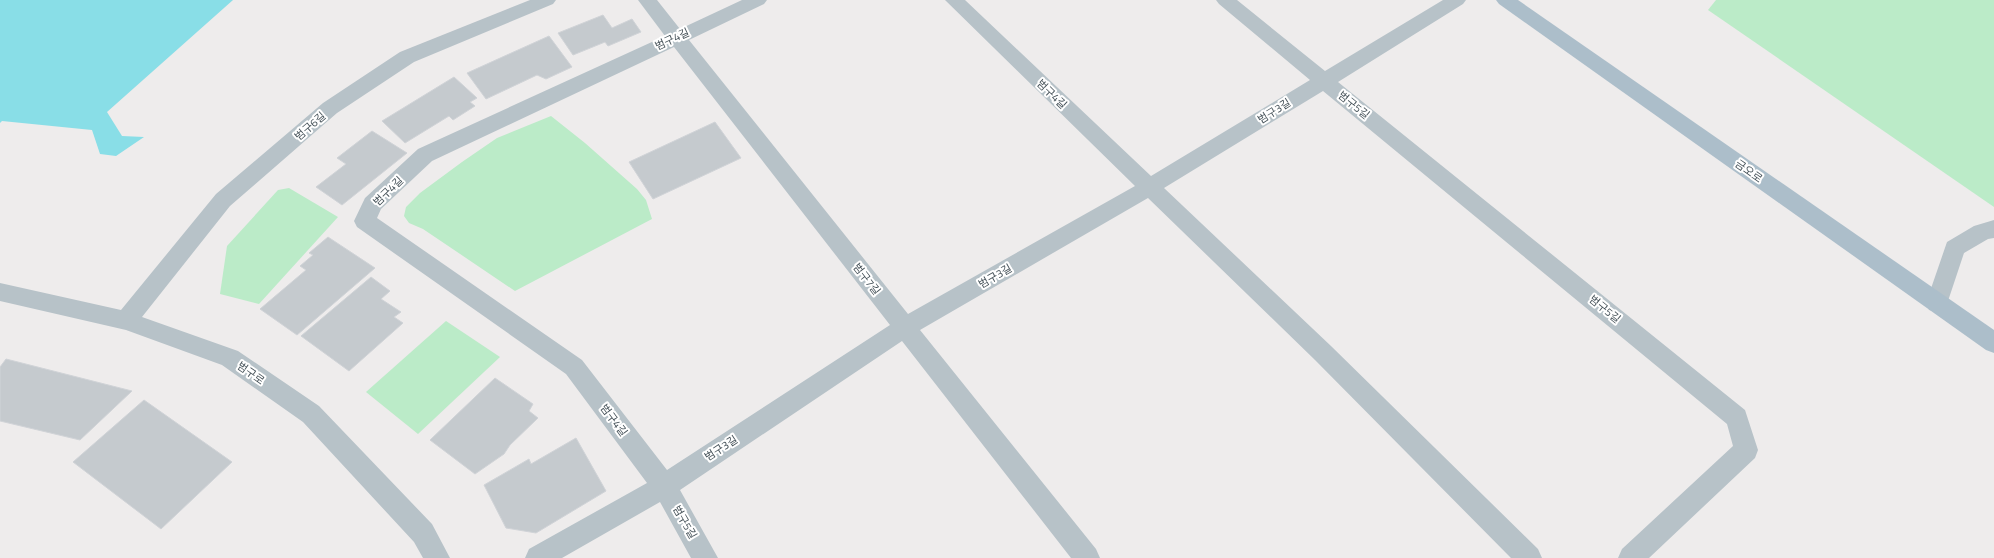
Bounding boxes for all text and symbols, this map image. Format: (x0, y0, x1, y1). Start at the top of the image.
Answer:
street label: 범구4길 (652, 24, 692, 54)
street label: 범구4길 (1033, 76, 1071, 112)
street label: 범구5길 (1335, 87, 1373, 123)
street label: 범구3길 (1254, 95, 1294, 127)
street label: 범구6길 (291, 108, 329, 144)
street label: 금오로 (1732, 156, 1766, 186)
street label: 범구4길 (369, 173, 407, 209)
street label: 범구7길 (849, 260, 885, 298)
street label: 범구3길 (975, 260, 1015, 292)
street label: 범구5길 (1586, 291, 1624, 327)
street label: 범구로 (234, 358, 268, 388)
street label: 범구4길 (597, 401, 631, 439)
street label: 범구3길 (701, 431, 741, 465)
street label: 범구5길 (669, 502, 701, 542)

